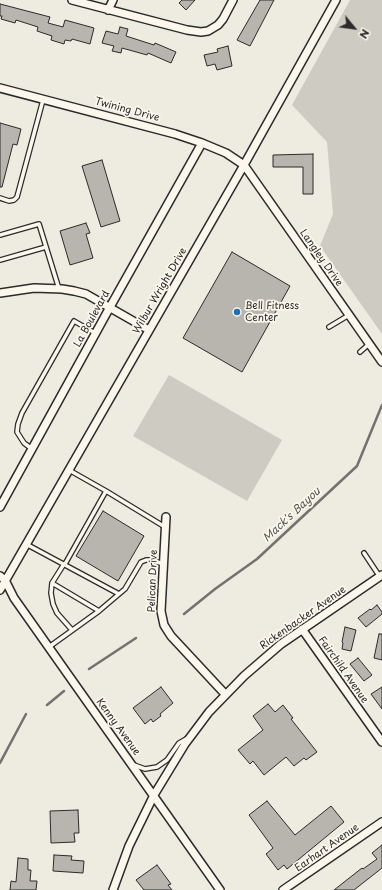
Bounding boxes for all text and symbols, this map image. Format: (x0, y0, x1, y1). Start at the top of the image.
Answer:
north arrow (334, 8, 374, 48)
text: N (355, 26, 374, 42)
street label: Twining Drive (93, 96, 161, 124)
street label: Langley Drive (297, 227, 345, 289)
street label: Wilbur Wright Drive (130, 246, 190, 336)
street label: La Boulevard (72, 289, 112, 349)
place label: Bell Fitness Center (245, 300, 299, 324)
marker: Bell Fitness Center (232, 307, 242, 317)
water label: Mack's Bayou (261, 485, 323, 545)
street label: Pelican Drive (146, 549, 160, 613)
street label: Rickenbacker Avenue (258, 584, 348, 652)
street label: Fairchild Avenue (316, 634, 370, 706)
street label: Kenny Avenue (93, 696, 143, 758)
street label: Earhart Avenue (293, 822, 361, 874)

